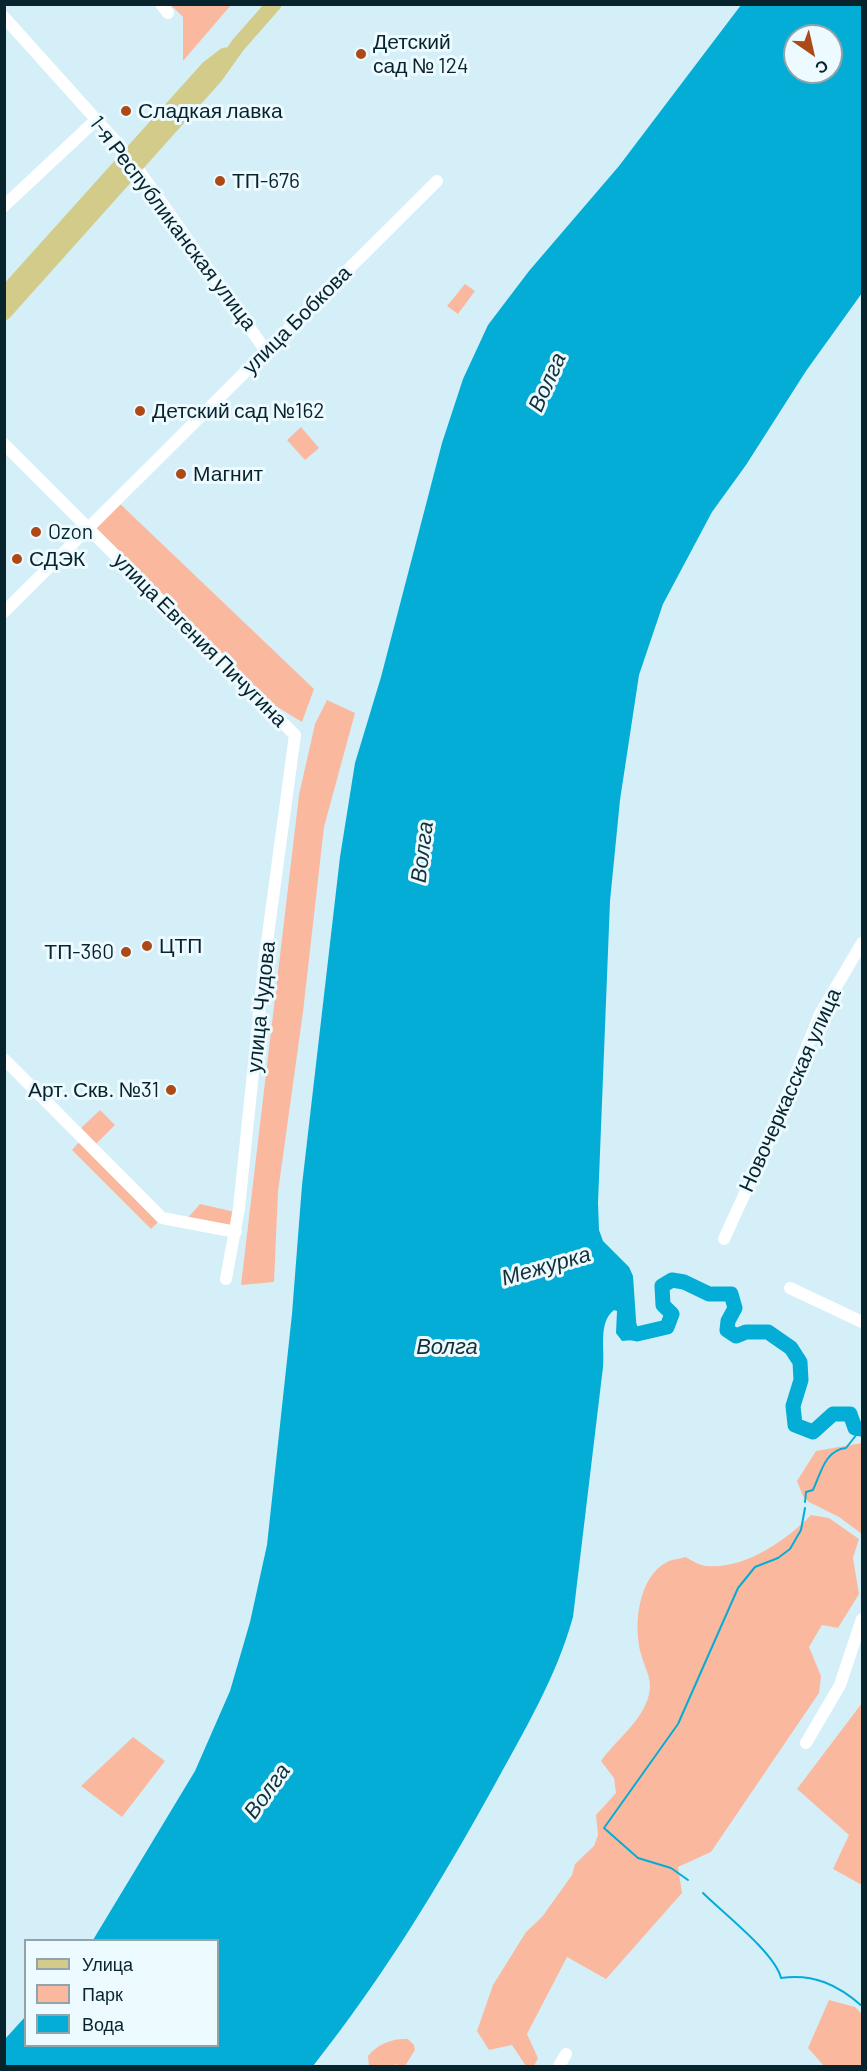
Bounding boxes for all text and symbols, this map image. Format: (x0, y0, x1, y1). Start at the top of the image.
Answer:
north arrow (783, 24, 843, 84)
place label: Детский сад № 124 (373, 29, 469, 79)
marker: Детский сад № 124 (354, 47, 368, 61)
text: С (812, 57, 832, 79)
place label: Сладкая лавка (138, 98, 283, 124)
marker: Сладкая лавка (119, 104, 133, 118)
street label: 1-я Республиканская улица (84, 111, 262, 335)
place label: ТП-676 (232, 168, 300, 194)
marker: ТП-676 (213, 174, 227, 188)
street label: улица Бобкова (237, 260, 357, 380)
water label: Волга (522, 348, 572, 416)
place label: Детский сад №162 (152, 398, 325, 424)
marker: Детский сад №162 (133, 404, 147, 418)
place label: Магнит (193, 461, 263, 487)
marker: Магнит (174, 467, 188, 481)
place label: Ozon (48, 519, 93, 545)
marker: Ozon (29, 525, 43, 539)
place label: СДЭК (29, 546, 85, 572)
street label: улица Евгения Пичугина (108, 548, 292, 732)
marker: СДЭК (10, 552, 24, 566)
water label: Волга (405, 820, 439, 884)
place label: ЦТП (159, 933, 202, 959)
place label: ТП-360 (44, 939, 114, 965)
marker: ЦТП (140, 939, 154, 953)
street label: улица Чудова (242, 940, 280, 1074)
marker: ТП-360 (119, 945, 133, 959)
street label: Новочеркасская улица (734, 984, 846, 1196)
place label: Арт. Скв. №31 (28, 1077, 159, 1103)
marker: Арт. Скв. №31 (164, 1083, 178, 1097)
water label: Межурка (498, 1241, 594, 1291)
water label: Волга (416, 1334, 478, 1360)
water label: Волга (238, 1758, 296, 1824)
legend (24, 1939, 219, 2047)
text: Улица (82, 1953, 133, 1975)
text: Парк (82, 1983, 123, 2005)
text: Вода (82, 2013, 124, 2035)

